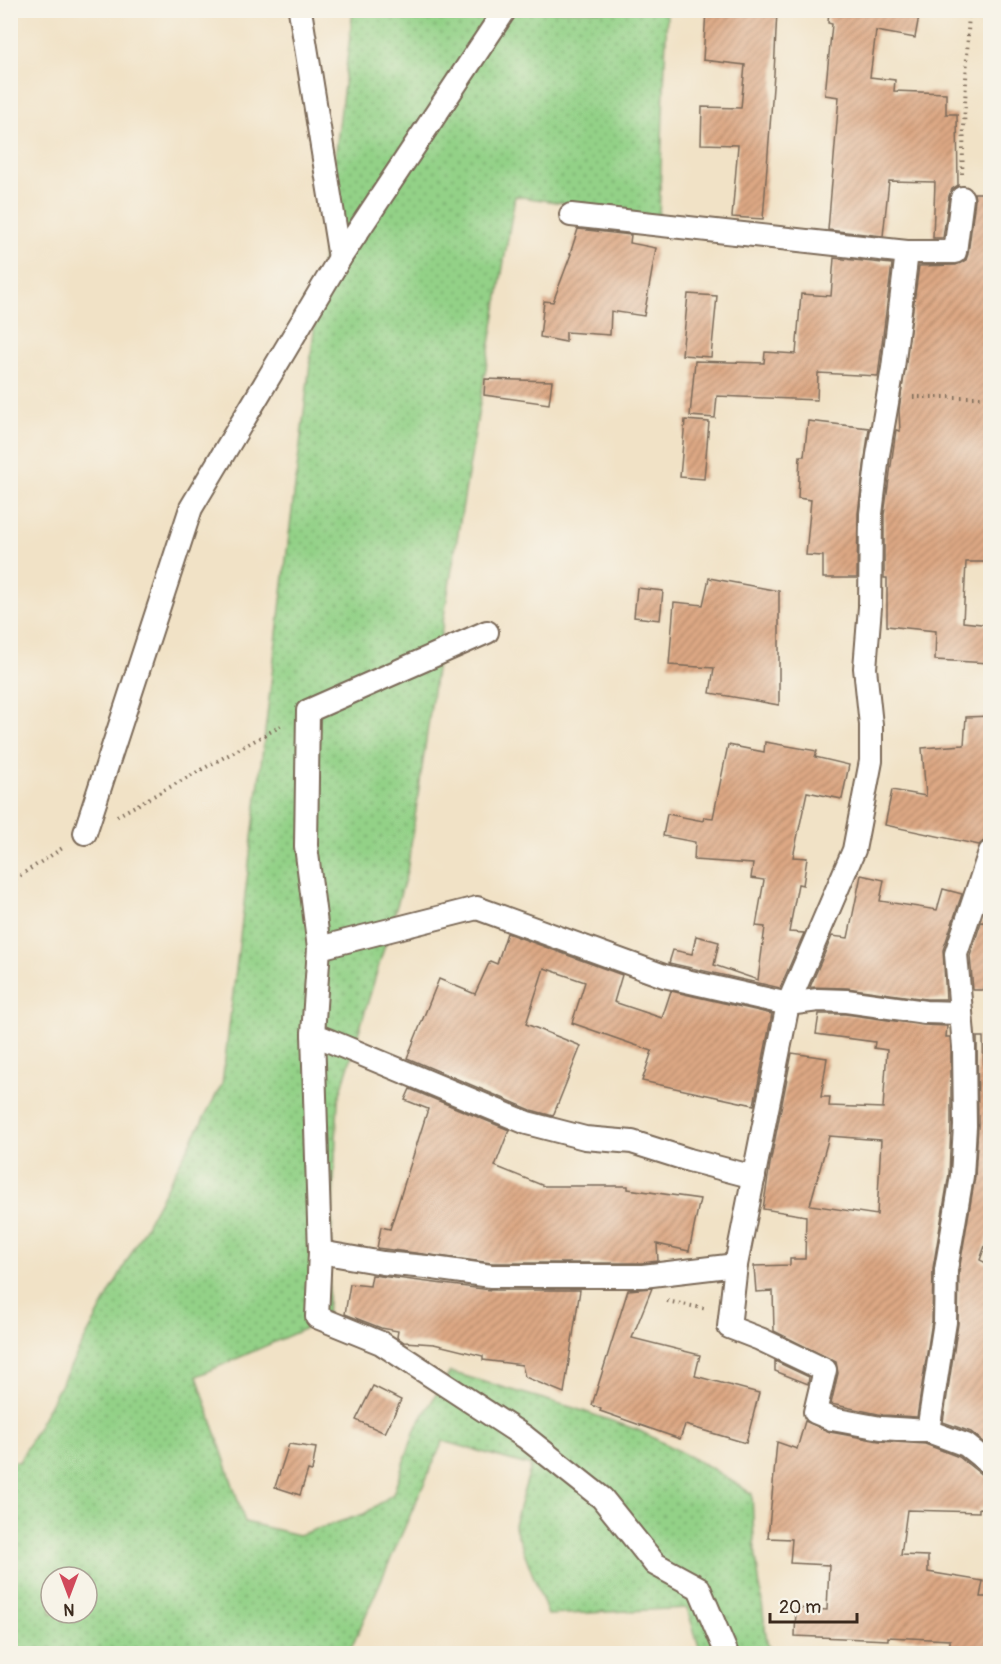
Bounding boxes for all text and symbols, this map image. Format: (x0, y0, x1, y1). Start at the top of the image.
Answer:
north arrow (39, 1565, 99, 1625)
scale bar (770, 1586, 857, 1624)
text: 20 m (779, 1596, 821, 1619)
text: N (63, 1599, 74, 1619)

